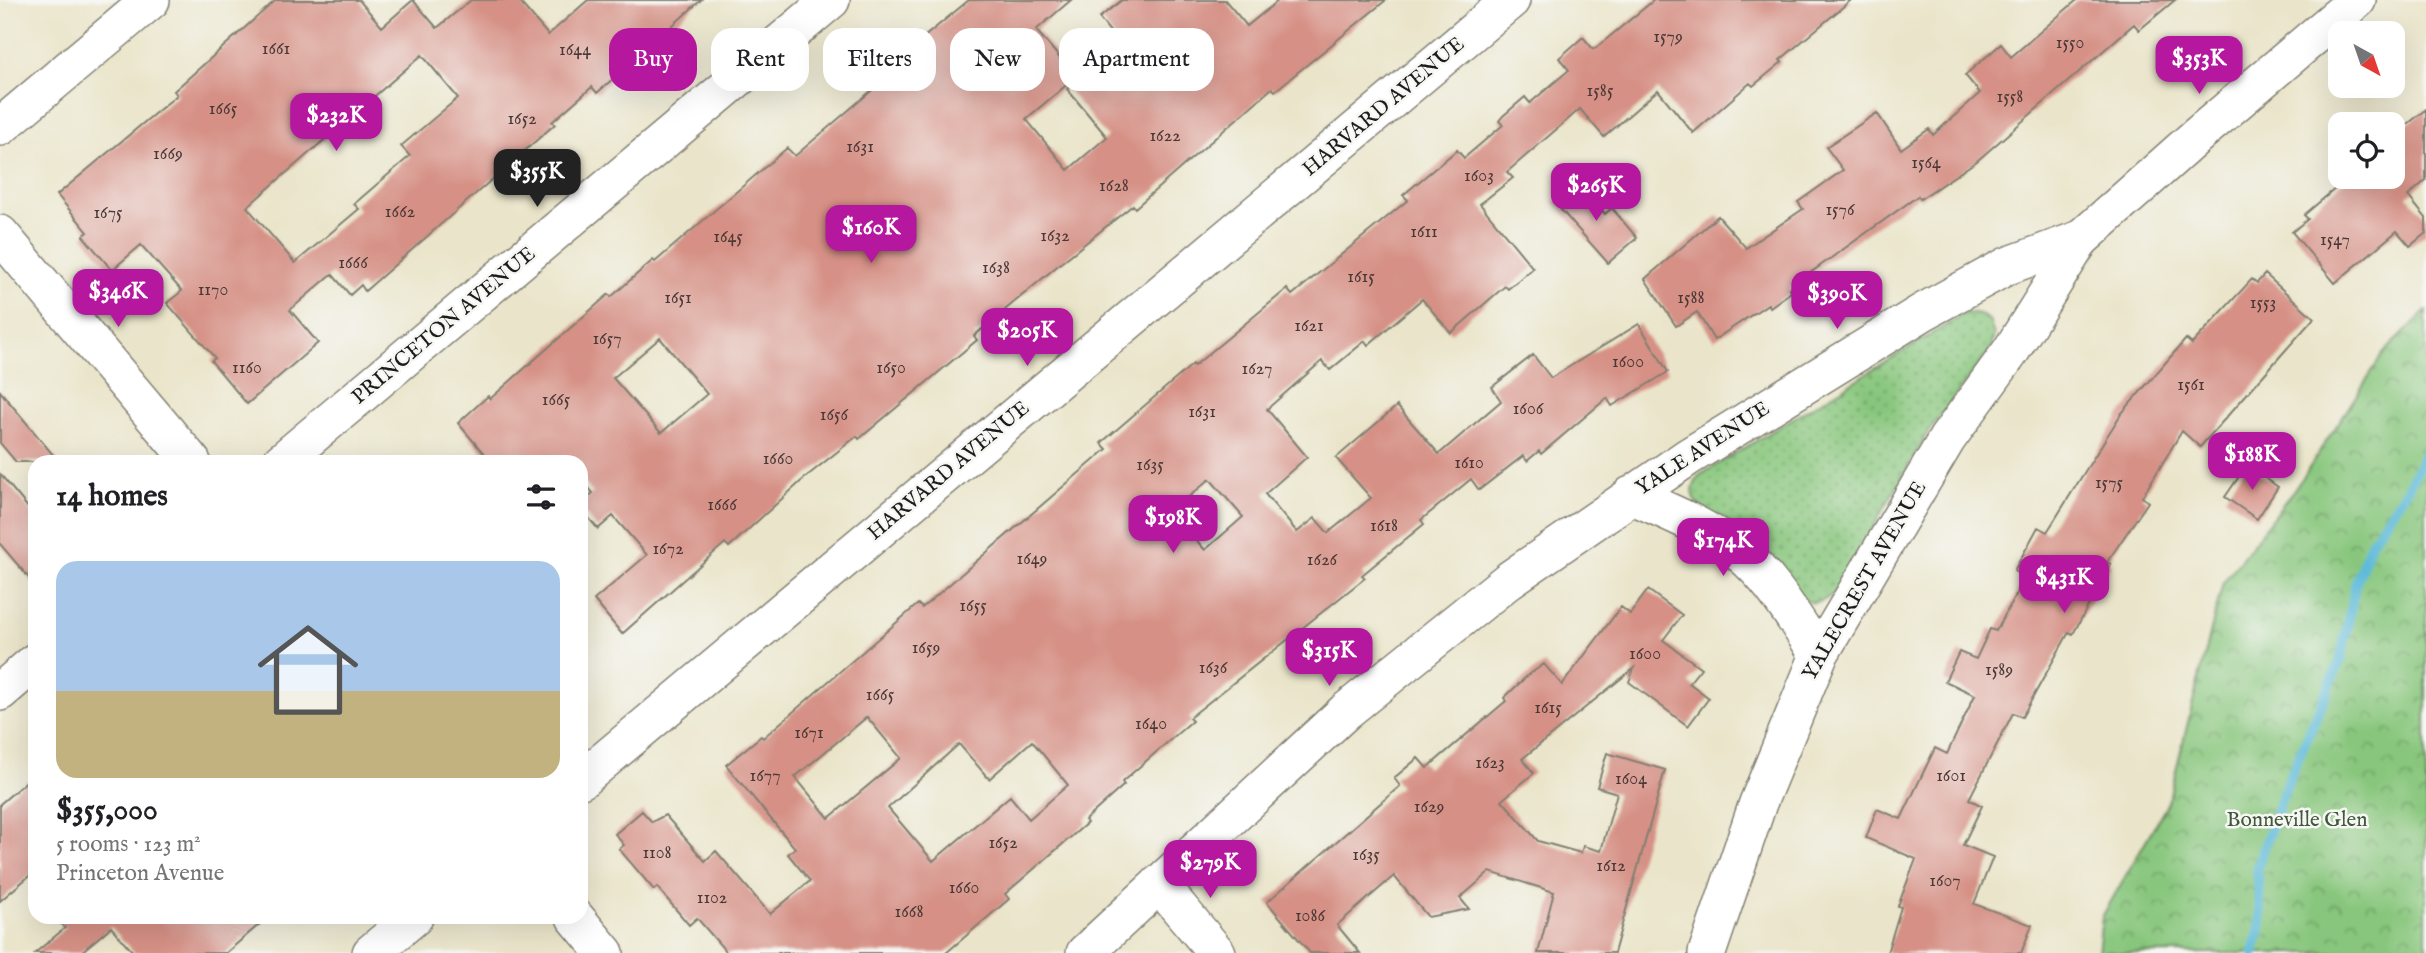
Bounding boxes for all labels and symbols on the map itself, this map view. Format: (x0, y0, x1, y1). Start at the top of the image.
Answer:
north arrow (2328, 21, 2404, 98)
house number: 1579 (1653, 26, 1683, 49)
street label: HARVARD AVENUE (1297, 31, 1471, 183)
house number: 1550 (2056, 32, 2084, 55)
pin: $353K (2150, 36, 2248, 96)
house number: 1661 (262, 38, 290, 61)
house number: 1644 (559, 39, 591, 62)
house number: 1585 (1587, 80, 1614, 103)
house number: 1558 (1997, 86, 2023, 109)
pin: $232K (287, 94, 385, 153)
house number: 1665 (209, 98, 238, 121)
house number: 1652 (507, 108, 537, 131)
house number: 1622 (1149, 125, 1181, 148)
house number: 1631 (846, 136, 874, 159)
house number: 1669 (153, 143, 183, 166)
pin: $355K (488, 150, 586, 209)
house number: 1564 (1911, 152, 1941, 175)
pin: $265K (1547, 164, 1645, 223)
house number: 1603 (1464, 165, 1494, 188)
house number: 1628 (1099, 175, 1129, 198)
house number: 1576 (1825, 199, 1855, 222)
house number: 1662 (385, 201, 415, 224)
house number: 1675 (93, 202, 123, 225)
pin: $160K (822, 205, 920, 265)
house number: 1611 (1410, 221, 1438, 244)
house number: 1632 (1040, 225, 1070, 248)
house number: 1645 (713, 226, 743, 249)
house number: 1547 (2320, 229, 2350, 252)
street label: PRINCETON AVENUE (347, 241, 541, 411)
house number: 1666 (338, 252, 368, 275)
house number: 1638 (982, 257, 1010, 280)
house number: 1615 (1347, 266, 1375, 289)
pin: $346K (69, 270, 167, 329)
pin: $390K (1788, 272, 1886, 331)
house number: 1170 (198, 279, 228, 302)
house number: 1651 (664, 287, 692, 310)
house number: 1588 (1677, 287, 1705, 310)
house number: 1553 (2250, 292, 2276, 315)
pin: $205K (978, 308, 1076, 368)
house number: 1621 (1294, 315, 1324, 338)
house number: 1657 (592, 328, 622, 351)
house number: 1600 (1612, 351, 1644, 374)
house number: 1160 (232, 357, 262, 380)
house number: 1650 (876, 357, 906, 380)
house number: 1627 (1242, 358, 1272, 381)
house number: 1561 (2177, 374, 2205, 397)
house number: 1665 (542, 389, 571, 412)
street label: HARVARD AVENUE (862, 395, 1036, 547)
street label: YALE AVENUE (1631, 396, 1775, 502)
house number: 1606 (1513, 398, 1544, 421)
house number: 1631 (1188, 401, 1216, 424)
house number: 1656 (820, 404, 849, 427)
pin: $188K (2203, 433, 2301, 492)
house number: 1660 (763, 448, 793, 471)
house number: 1610 (1454, 452, 1484, 475)
house number: 1635 (1136, 454, 1164, 477)
house number: 1575 (2095, 472, 2124, 495)
street label: YALECREST AVENUE (1797, 477, 1933, 685)
house number: 1666 (707, 494, 737, 517)
pin: $198K (1124, 496, 1222, 555)
house number: 1618 (1370, 515, 1398, 538)
pin: $174K (1674, 518, 1772, 578)
house number: 1672 (652, 538, 684, 561)
house number: 1649 (1017, 548, 1047, 571)
house number: 1626 (1307, 549, 1338, 572)
pin: $431K (2015, 556, 2113, 615)
house number: 1655 (959, 595, 987, 618)
pin: $315K (1280, 628, 1378, 688)
house number: 1659 (912, 637, 940, 660)
house number: 1600 (1629, 643, 1661, 666)
house number: 1636 (1199, 657, 1228, 680)
house number: 1589 (1985, 659, 2013, 682)
house number: 1665 (866, 684, 895, 707)
house number: 1615 (1534, 697, 1562, 720)
house number: 1640 (1135, 713, 1167, 736)
house number: 1671 (794, 722, 824, 745)
house number: 1623 (1475, 752, 1505, 775)
house number: 1677 (749, 765, 781, 788)
house number: 1601 (1936, 765, 1966, 788)
house number: 1604 (1615, 768, 1647, 791)
house number: 1629 (1414, 796, 1444, 819)
park label: Bonneville Glen (2227, 807, 2367, 834)
house number: 1652 (988, 832, 1018, 855)
pin: $279K (1161, 841, 1259, 900)
house number: 1108 (642, 842, 672, 865)
house number: 1635 (1352, 844, 1380, 867)
house number: 1612 (1596, 855, 1626, 878)
house number: 1607 (1929, 870, 1961, 893)
house number: 1660 (949, 877, 979, 900)
house number: 1102 (697, 887, 727, 910)
house number: 1668 (895, 901, 923, 924)
house number: 1086 (1295, 905, 1325, 928)

